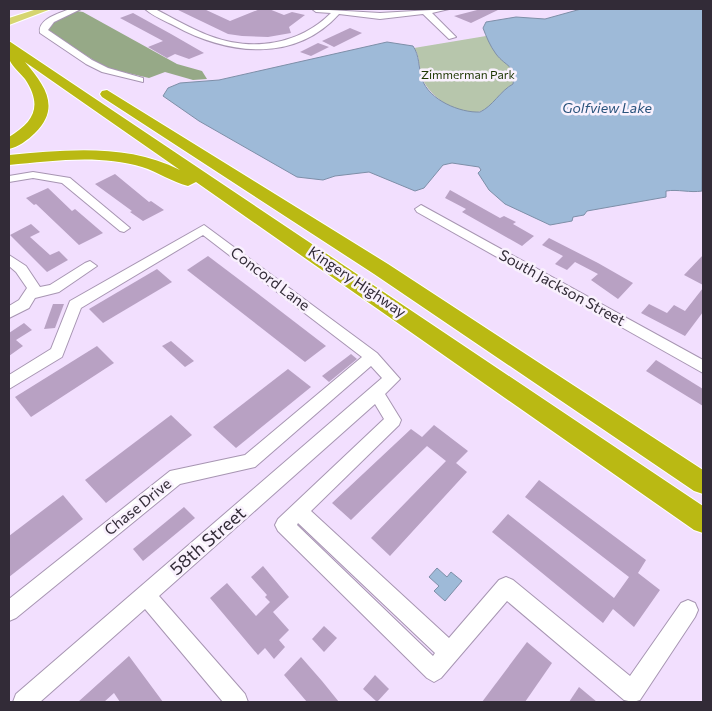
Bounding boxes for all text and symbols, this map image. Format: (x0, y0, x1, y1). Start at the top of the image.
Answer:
park label: Zimmerman Park (421, 67, 516, 81)
water label: Golfview Lake (562, 99, 652, 116)
street label: Kingery Highway (305, 242, 410, 321)
street label: Concord Lane (227, 243, 314, 314)
street label: South Jackson Street (496, 245, 629, 329)
street label: Chase Drive (100, 474, 174, 539)
street label: 58th Street (165, 501, 250, 579)

